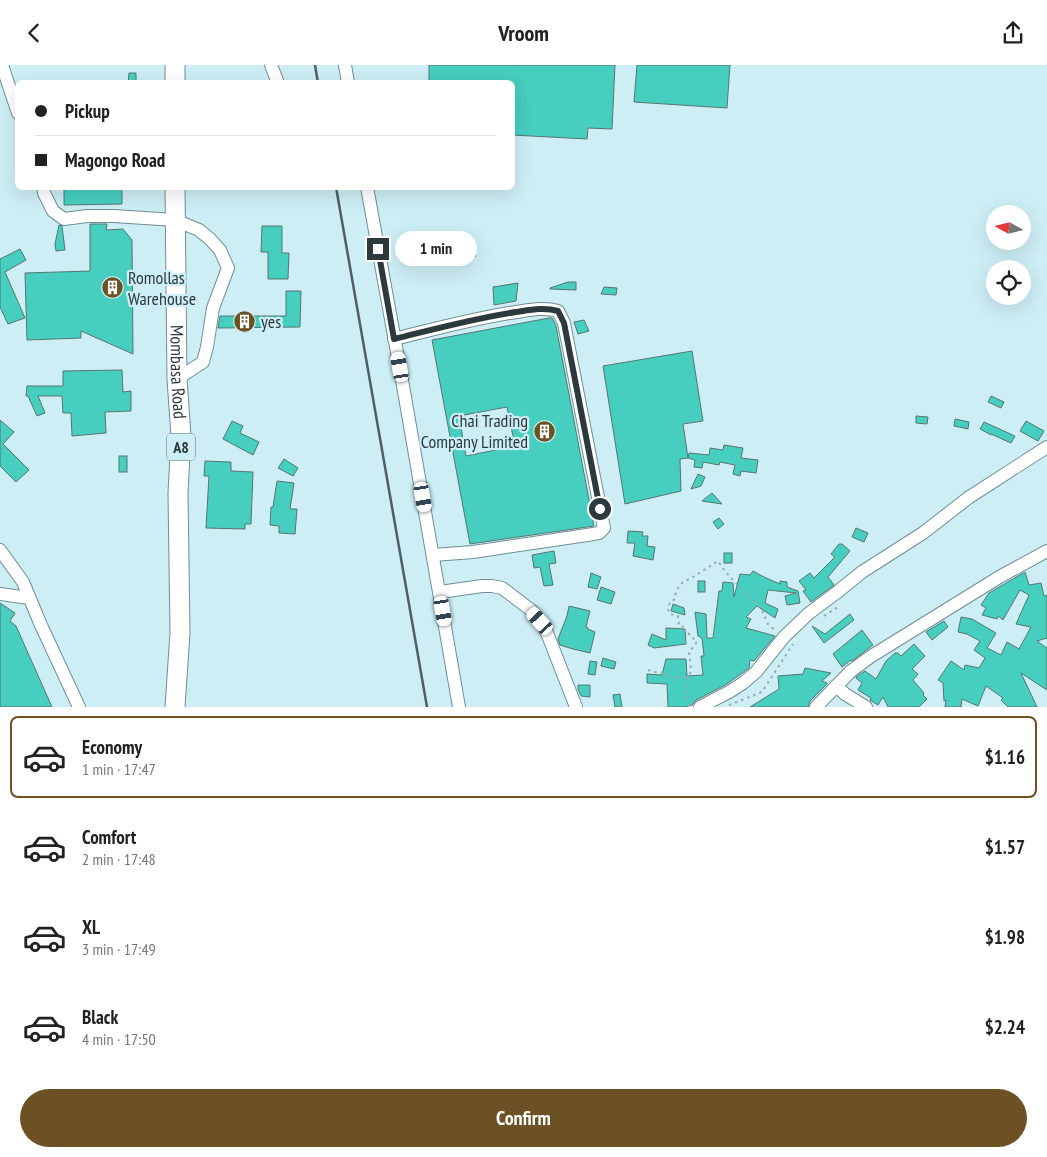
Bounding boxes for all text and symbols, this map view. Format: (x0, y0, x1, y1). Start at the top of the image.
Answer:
icon: back (20, 19, 48, 47)
text: Vroom (498, 19, 549, 47)
icon: share (999, 19, 1027, 47)
text: Pickup (65, 99, 110, 123)
text: Magongo Road (65, 148, 165, 172)
north arrow (986, 205, 1031, 250)
map controls (986, 205, 1031, 305)
callout: 1 min (396, 231, 478, 267)
route end (367, 238, 389, 260)
text: 1 min (420, 238, 452, 258)
button: locate (986, 260, 1031, 305)
place label: Romollas Warehouse (128, 266, 196, 310)
building icon: Romollas Warehouse (100, 276, 124, 300)
building icon: yes (233, 310, 257, 334)
place label: yes (261, 310, 281, 333)
street label: Mombasa Road (165, 325, 192, 420)
car (390, 351, 409, 383)
place label: Chai Trading Company Limited (421, 409, 528, 453)
building icon: Chai Trading Company Limited (532, 419, 556, 443)
road number: A8 (167, 433, 195, 461)
car (413, 481, 432, 513)
route start (589, 498, 611, 520)
car (433, 595, 452, 627)
car (524, 605, 555, 637)
icon: car (22, 735, 67, 780)
text: Economy (82, 735, 142, 759)
text: $1.16 (985, 745, 1025, 769)
text: 1 min · 17:47 (82, 759, 156, 779)
icon: car (22, 825, 67, 870)
text: Comfort (82, 825, 136, 849)
text: $1.57 (985, 835, 1025, 859)
text: 2 min · 17:48 (82, 849, 156, 869)
icon: car (22, 915, 67, 960)
text: XL (82, 915, 100, 939)
text: $1.98 (985, 925, 1025, 949)
text: 3 min · 17:49 (82, 939, 156, 959)
icon: car (22, 1005, 67, 1050)
text: Black (82, 1005, 118, 1029)
text: $2.24 (985, 1015, 1025, 1039)
text: 4 min · 17:50 (82, 1029, 156, 1049)
button: Confirm (20, 1089, 1027, 1147)

